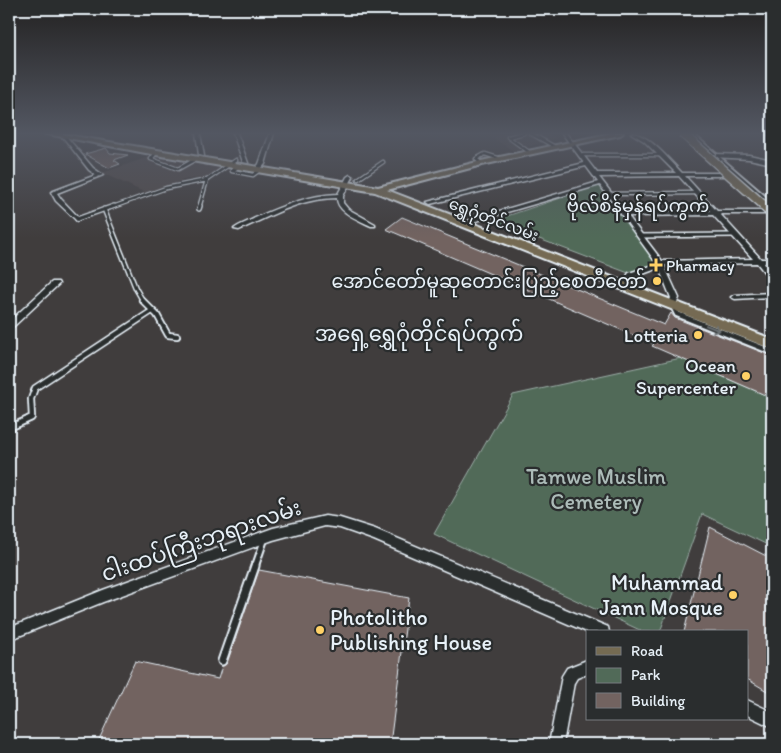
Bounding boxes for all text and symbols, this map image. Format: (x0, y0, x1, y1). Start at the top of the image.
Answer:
street label: ရွှေဂုံတိုင်လမ်း (445, 192, 542, 250)
district label: ဗိုလ်စိန်မှန်ရပ်ကွက် (567, 192, 709, 221)
place label: Pharmacy (666, 256, 735, 275)
marker: Pharmacy (650, 259, 662, 271)
place label: အောင်တော်မူဆုတောင်းပြည့်စေတီတော် (331, 267, 647, 298)
marker: အောင်တော်မူဆုတောင်းပြည့်စေတီတော် (651, 275, 663, 287)
district label: အရှေ့ရွှေဂုံတိုင်ရပ်ကွက် (315, 318, 523, 351)
place label: Lotteria (624, 324, 688, 347)
one-way arrow (704, 324, 720, 333)
marker: Lotteria (692, 329, 704, 341)
place label: Ocean Supercenter (636, 354, 736, 399)
marker: Ocean Supercenter (740, 370, 752, 382)
park label: Tamwe Muslim Cemetery (526, 463, 666, 515)
street label: ငါးထပ်ကြီးဘုရားလမ်း (97, 492, 306, 591)
place label: Muhammad Jann Mosque (599, 569, 723, 621)
marker: Muhammad Jann Mosque (727, 589, 739, 601)
place label: Photolitho Publishing House (330, 604, 492, 656)
marker: Photolitho Publishing House (314, 624, 326, 636)
legend (586, 630, 748, 720)
text: Road (631, 642, 664, 660)
text: Park (631, 666, 661, 684)
text: Building (631, 692, 685, 710)

